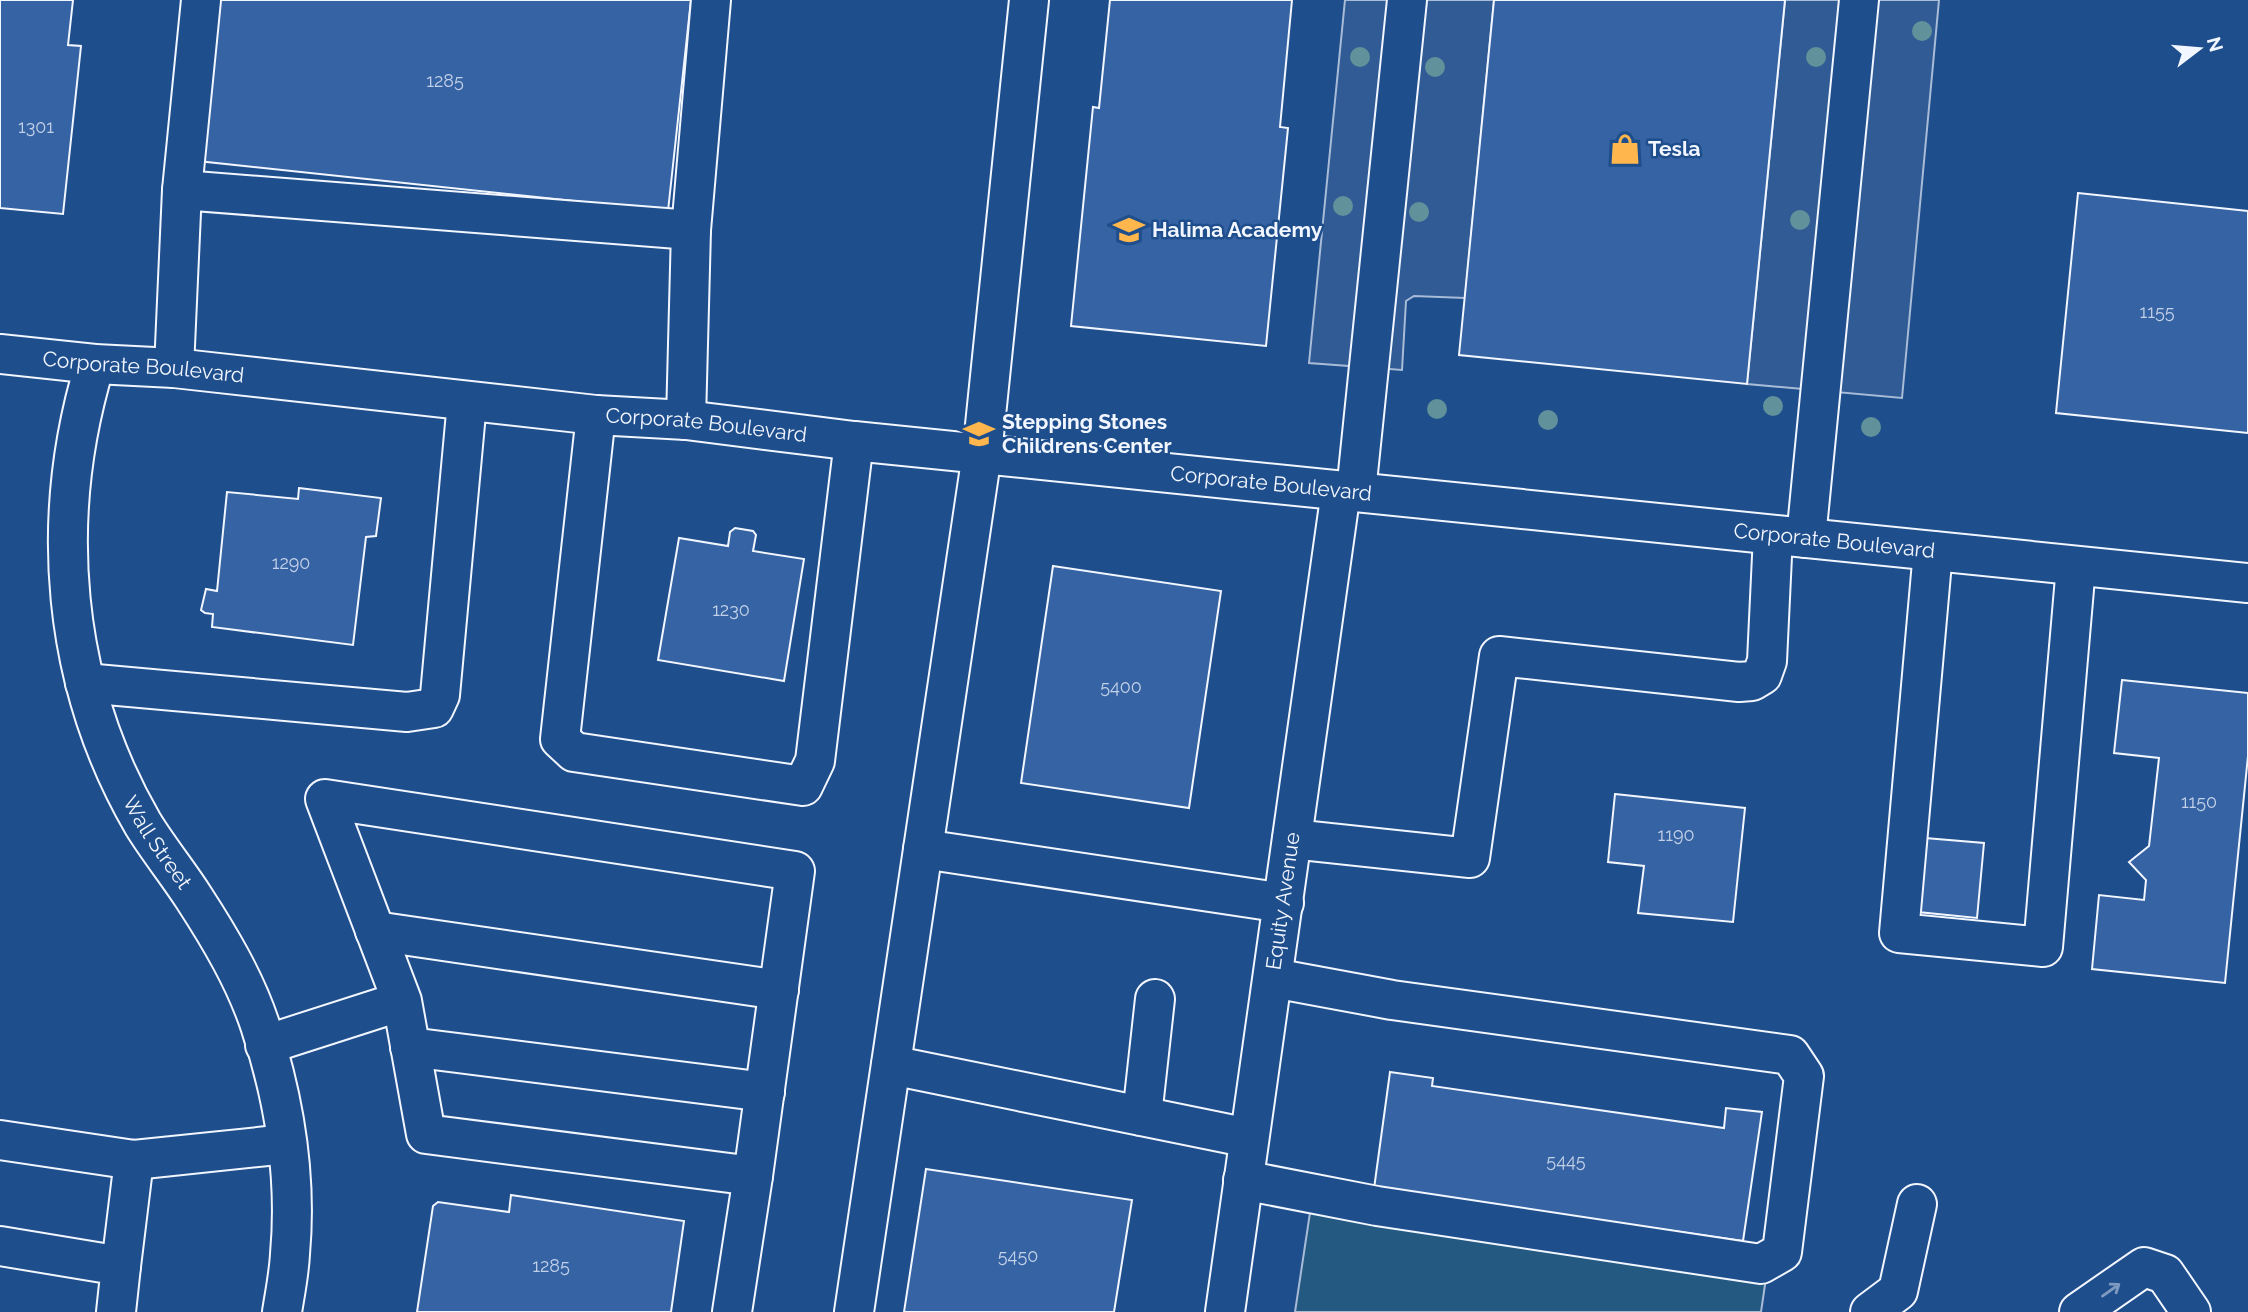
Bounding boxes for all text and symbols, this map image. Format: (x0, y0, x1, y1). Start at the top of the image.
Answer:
north arrow (2164, 14, 2234, 84)
text: N (2203, 34, 2228, 54)
house number: 1285 (426, 70, 464, 91)
house number: 1301 (18, 116, 54, 137)
shop icon: Tesla (1608, 132, 1642, 166)
place label: Tesla (1648, 136, 1701, 161)
school or university icon: Halima Academy (1112, 213, 1146, 247)
place label: Halima Academy (1152, 217, 1323, 242)
house number: 1155 (2139, 301, 2175, 322)
street label: Corporate Boulevard (41, 346, 246, 388)
street label: Corporate Boulevard (605, 403, 808, 447)
place label: Stepping Stones Childrens Center (1002, 409, 1172, 458)
school or university icon: Stepping Stones Childrens Center (962, 417, 996, 451)
street label: Corporate Boulevard (1169, 460, 1373, 506)
street label: Corporate Boulevard (1732, 518, 1936, 563)
house number: 1290 (272, 552, 310, 573)
house number: 1230 (712, 599, 750, 620)
house number: 5400 (1100, 676, 1142, 697)
street label: Wall Street (118, 791, 197, 894)
house number: 1150 (2181, 791, 2217, 812)
house number: 1190 (1658, 824, 1694, 845)
street label: Equity Avenue (1260, 831, 1305, 971)
house number: 5445 (1546, 1150, 1586, 1171)
house number: 5450 (998, 1245, 1038, 1266)
house number: 1285 (532, 1255, 570, 1276)
one-way arrow (2101, 1283, 2120, 1297)

